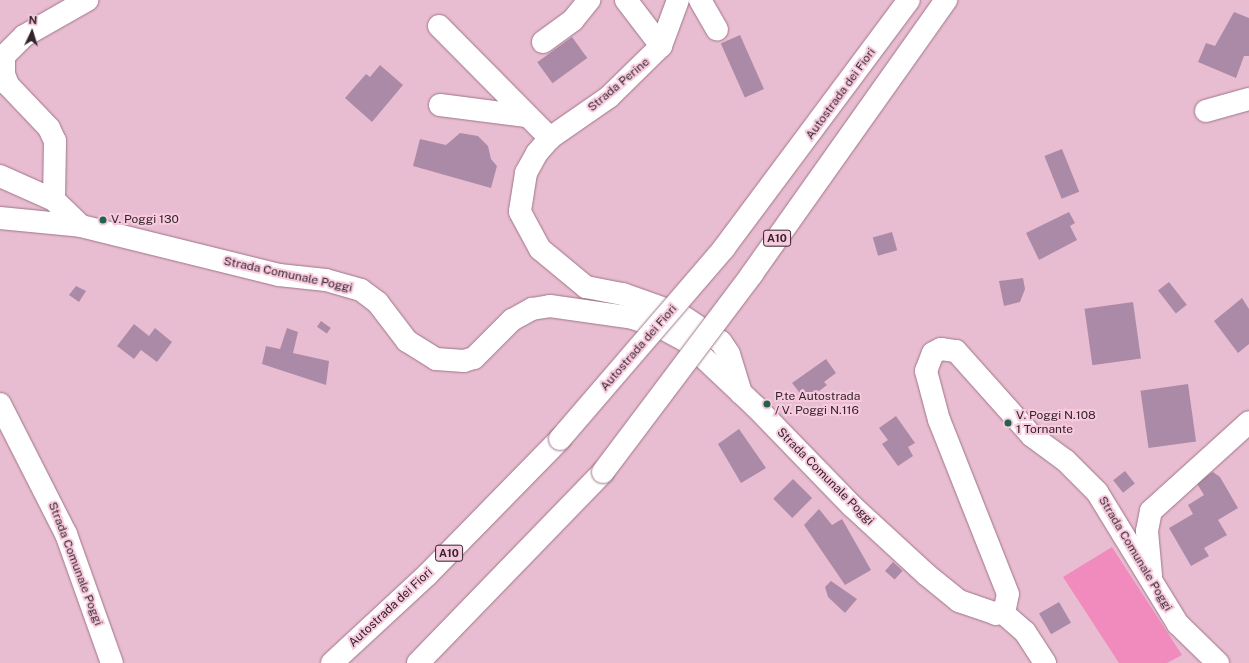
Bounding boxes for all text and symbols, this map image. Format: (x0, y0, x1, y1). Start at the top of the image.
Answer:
north arrow (12, 12, 52, 52)
text: N (28, 14, 38, 26)
street label: Autostrada dei Fiori (803, 45, 879, 143)
street label: Strada Perine (585, 55, 653, 115)
place label: V. Poggi 130 (111, 213, 179, 227)
marker: V. Poggi 130 (98, 215, 108, 225)
road number: A10 (763, 229, 791, 247)
street label: Strada Comunale Poggi (222, 254, 354, 296)
street label: Autostrada dei Fiori (598, 302, 680, 394)
place label: P.te Autostrada / V. Poggi N.116 (775, 390, 860, 418)
marker: P.te Autostrada / V. Poggi N.116 (762, 399, 772, 409)
place label: V. Poggi N.108 1 Tornante (1016, 409, 1096, 437)
marker: V. Poggi N.108 1 Tornante (1003, 418, 1013, 428)
street label: Strada Comunale Poggi (773, 425, 877, 529)
street label: Strada Comunale Poggi (1095, 494, 1175, 614)
street label: Strada Comunale Poggi (45, 500, 105, 628)
road number: A10 (435, 544, 463, 562)
street label: Autostrada dei Fiori (346, 565, 436, 651)

